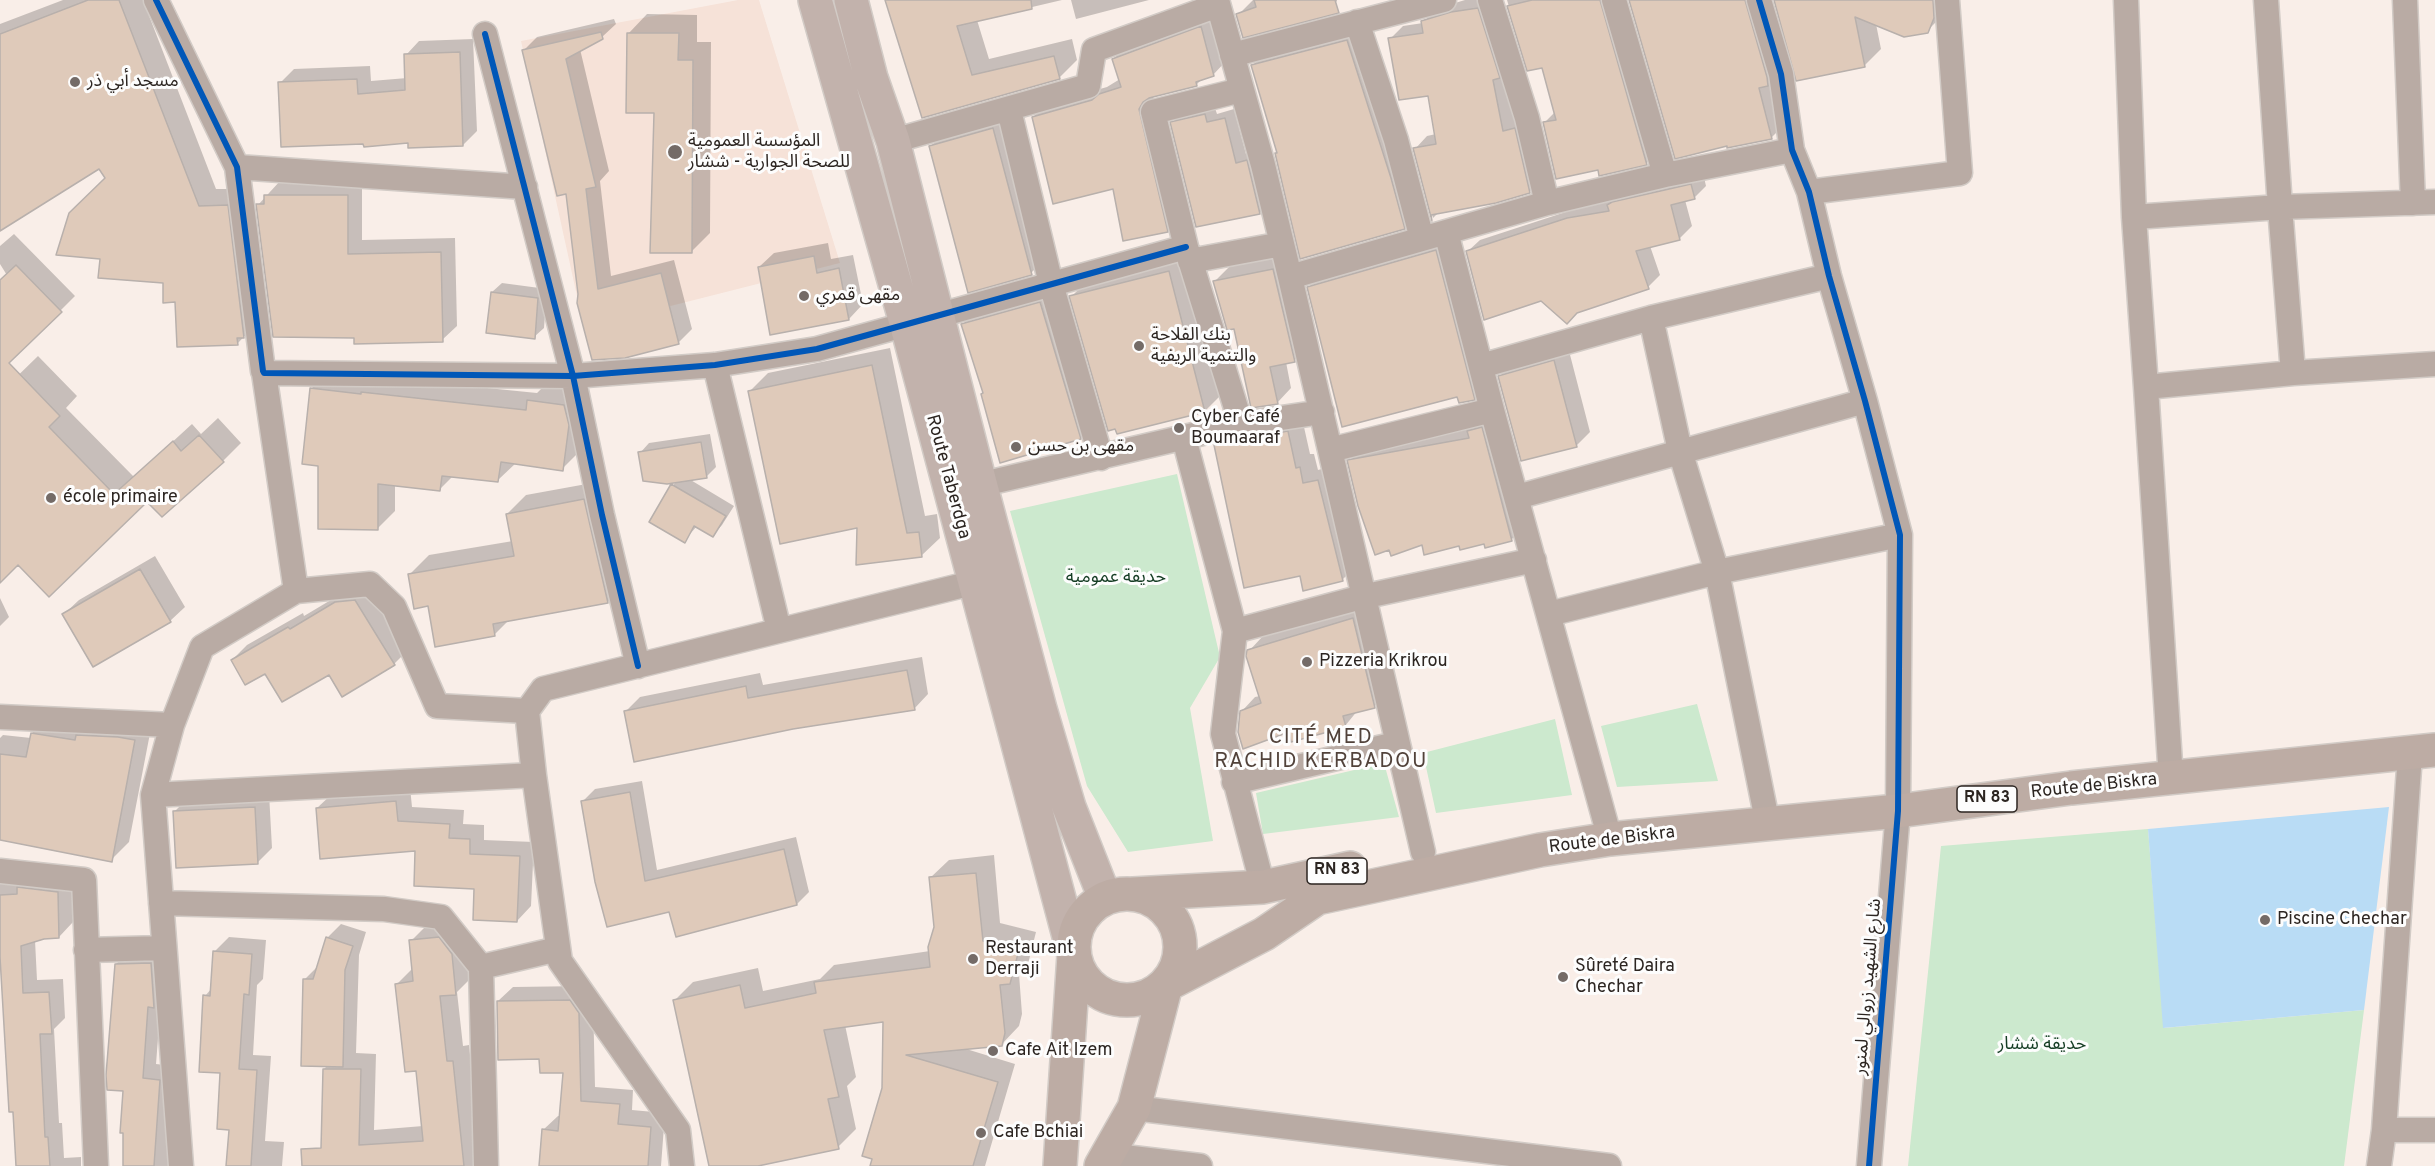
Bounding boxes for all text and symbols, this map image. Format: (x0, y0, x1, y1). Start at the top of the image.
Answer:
place label: مسجد أبي ذر (87, 71, 179, 93)
marker: مسجد أبي ذر (68, 75, 82, 89)
place label: المؤسسة العمومية للصحة الجوارية - ششار (688, 131, 850, 174)
marker: المؤسسة العمومية للصحة الجوارية - ششار (666, 143, 684, 161)
place label: مقهى قمري (816, 285, 900, 307)
marker: مقهى قمري (797, 289, 811, 303)
place label: بنك الفلاحة والتنمية الريفية (1151, 325, 1256, 368)
marker: بنك الفلاحة والتنمية الريفية (1132, 339, 1146, 353)
place label: Cyber Café Boumaaraf (1191, 407, 1280, 450)
street label: Route Taberdga (920, 413, 974, 541)
marker: Cyber Café Boumaaraf (1172, 421, 1186, 435)
place label: مقهى بن حسن (1028, 436, 1134, 458)
marker: مقهى بن حسن (1009, 440, 1023, 454)
place label: école primaire (63, 487, 178, 509)
marker: école primaire (44, 491, 58, 505)
park label: حديقة عمومية (1066, 567, 1166, 589)
place label: Pizzeria Krikrou (1319, 651, 1448, 673)
marker: Pizzeria Krikrou (1300, 655, 1314, 669)
district label: CITÉ MED RACHID KERBADOU (1214, 726, 1428, 776)
street label: Route de Biskra (2030, 770, 2158, 804)
road number: RN 83 (1957, 786, 2017, 812)
street label: Route de Biskra (1548, 823, 1676, 859)
road number: RN 83 (1307, 858, 1367, 884)
street label: شارع الشهيد زروالي لمنور (1851, 898, 1887, 1076)
place label: Piscine Chechar (2277, 909, 2407, 931)
marker: Piscine Chechar (2258, 913, 2272, 927)
place label: Restaurant Derraji (985, 938, 1074, 980)
marker: Restaurant Derraji (966, 952, 980, 966)
place label: Sûreté Daira Chechar (1575, 956, 1675, 998)
marker: Sûreté Daira Chechar (1556, 970, 1570, 984)
park label: حديقة ششار (1998, 1034, 2086, 1056)
place label: Cafe Ait Izem (1005, 1040, 1113, 1062)
marker: Cafe Ait Izem (986, 1044, 1000, 1058)
place label: Cafe Bchiai (993, 1122, 1083, 1144)
marker: Cafe Bchiai (974, 1126, 988, 1140)

